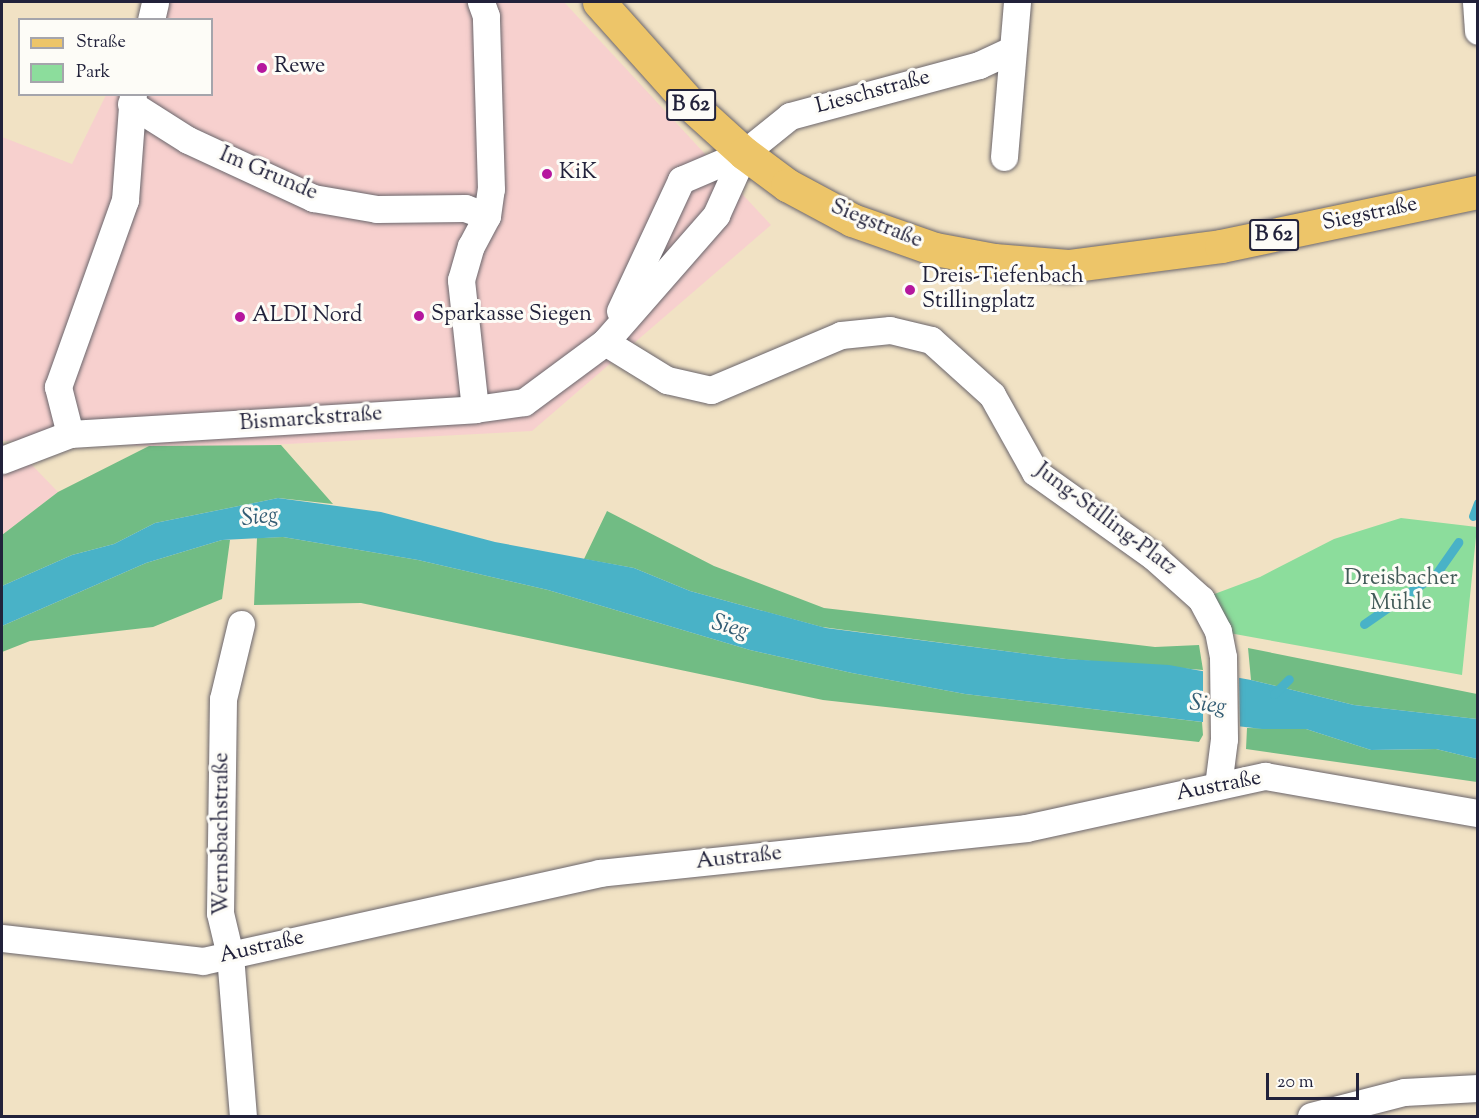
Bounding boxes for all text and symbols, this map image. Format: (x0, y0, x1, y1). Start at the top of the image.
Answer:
legend (18, 18, 213, 96)
text: Straße (76, 30, 126, 56)
place label: Rewe (274, 55, 325, 81)
text: Park (76, 60, 110, 86)
marker: Rewe (255, 61, 269, 75)
street label: Lieschstraße (813, 65, 933, 121)
road number: B 62 (666, 87, 716, 123)
street label: Im Grunde (215, 142, 321, 208)
place label: KiK (559, 161, 597, 187)
marker: KiK (540, 167, 554, 181)
street label: Siegstraße (1320, 192, 1420, 238)
street label: Siegstraße (826, 195, 926, 255)
road number: B 62 (1248, 217, 1300, 253)
place label: Dreis-Tiefenbach Stillingplatz (922, 264, 1084, 316)
marker: Dreis-Tiefenbach Stillingplatz (903, 283, 917, 297)
place label: Sparkasse Siegen (431, 303, 592, 329)
place label: ALDI Nord (252, 304, 362, 330)
marker: Sparkasse Siegen (412, 309, 426, 323)
marker: ALDI Nord (233, 310, 247, 324)
street label: Bismarckstraße (239, 402, 383, 438)
street label: Jung-Stilling-Platz (1029, 458, 1181, 582)
water label: Sieg (240, 502, 280, 534)
park label: Dreisbacher Mühle (1344, 566, 1458, 618)
water label: Sieg (708, 609, 752, 647)
water label: Sieg (1188, 689, 1228, 723)
street label: Wernsbachstraße (210, 752, 236, 916)
street label: Austraße (1174, 766, 1264, 808)
street label: Austraße (695, 841, 783, 877)
street label: Austraße (217, 925, 307, 971)
scale bar (1269, 1061, 1362, 1099)
text: 20 m (1277, 1070, 1314, 1096)

